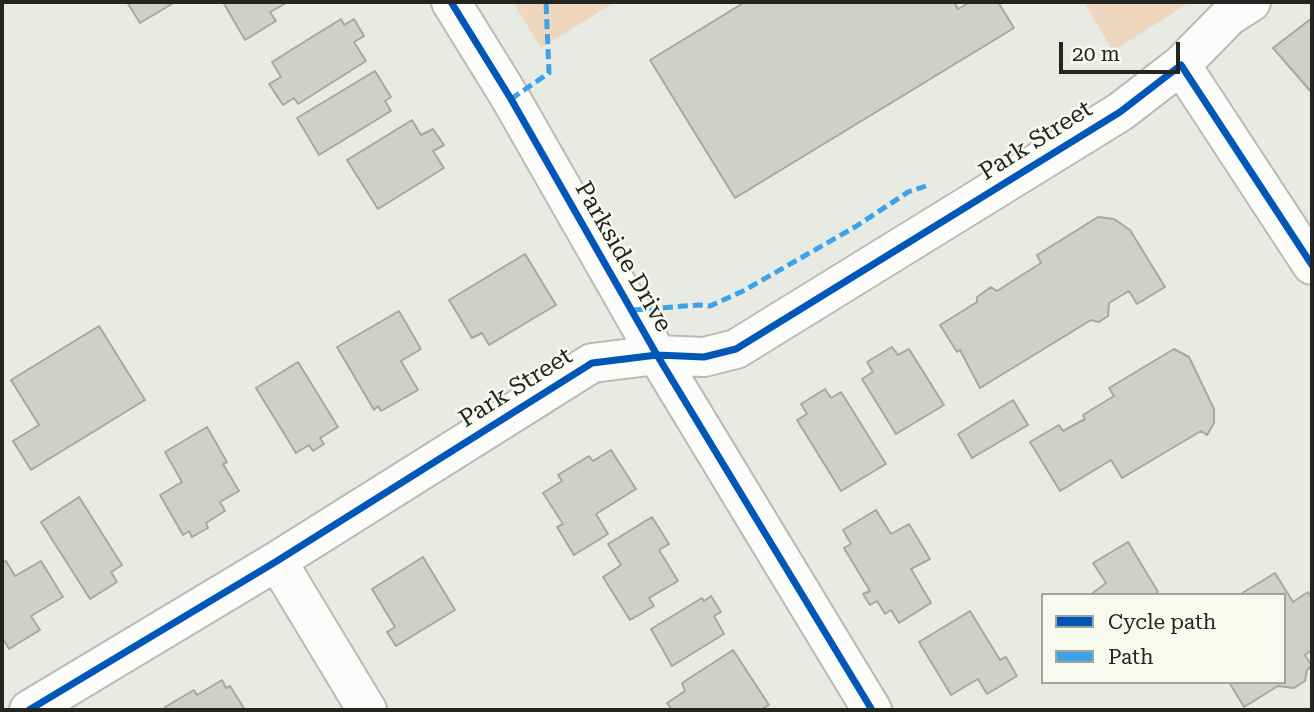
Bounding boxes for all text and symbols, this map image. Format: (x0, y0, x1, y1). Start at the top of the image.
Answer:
scale bar (1062, 28, 1183, 72)
text: 20 m (1072, 42, 1120, 66)
street label: Park Street (974, 95, 1098, 187)
street label: Parkside Drive (568, 177, 678, 337)
street label: Park Street (454, 342, 578, 434)
legend (1041, 593, 1286, 684)
text: Cycle path (1108, 610, 1216, 634)
text: Path (1108, 645, 1154, 669)

